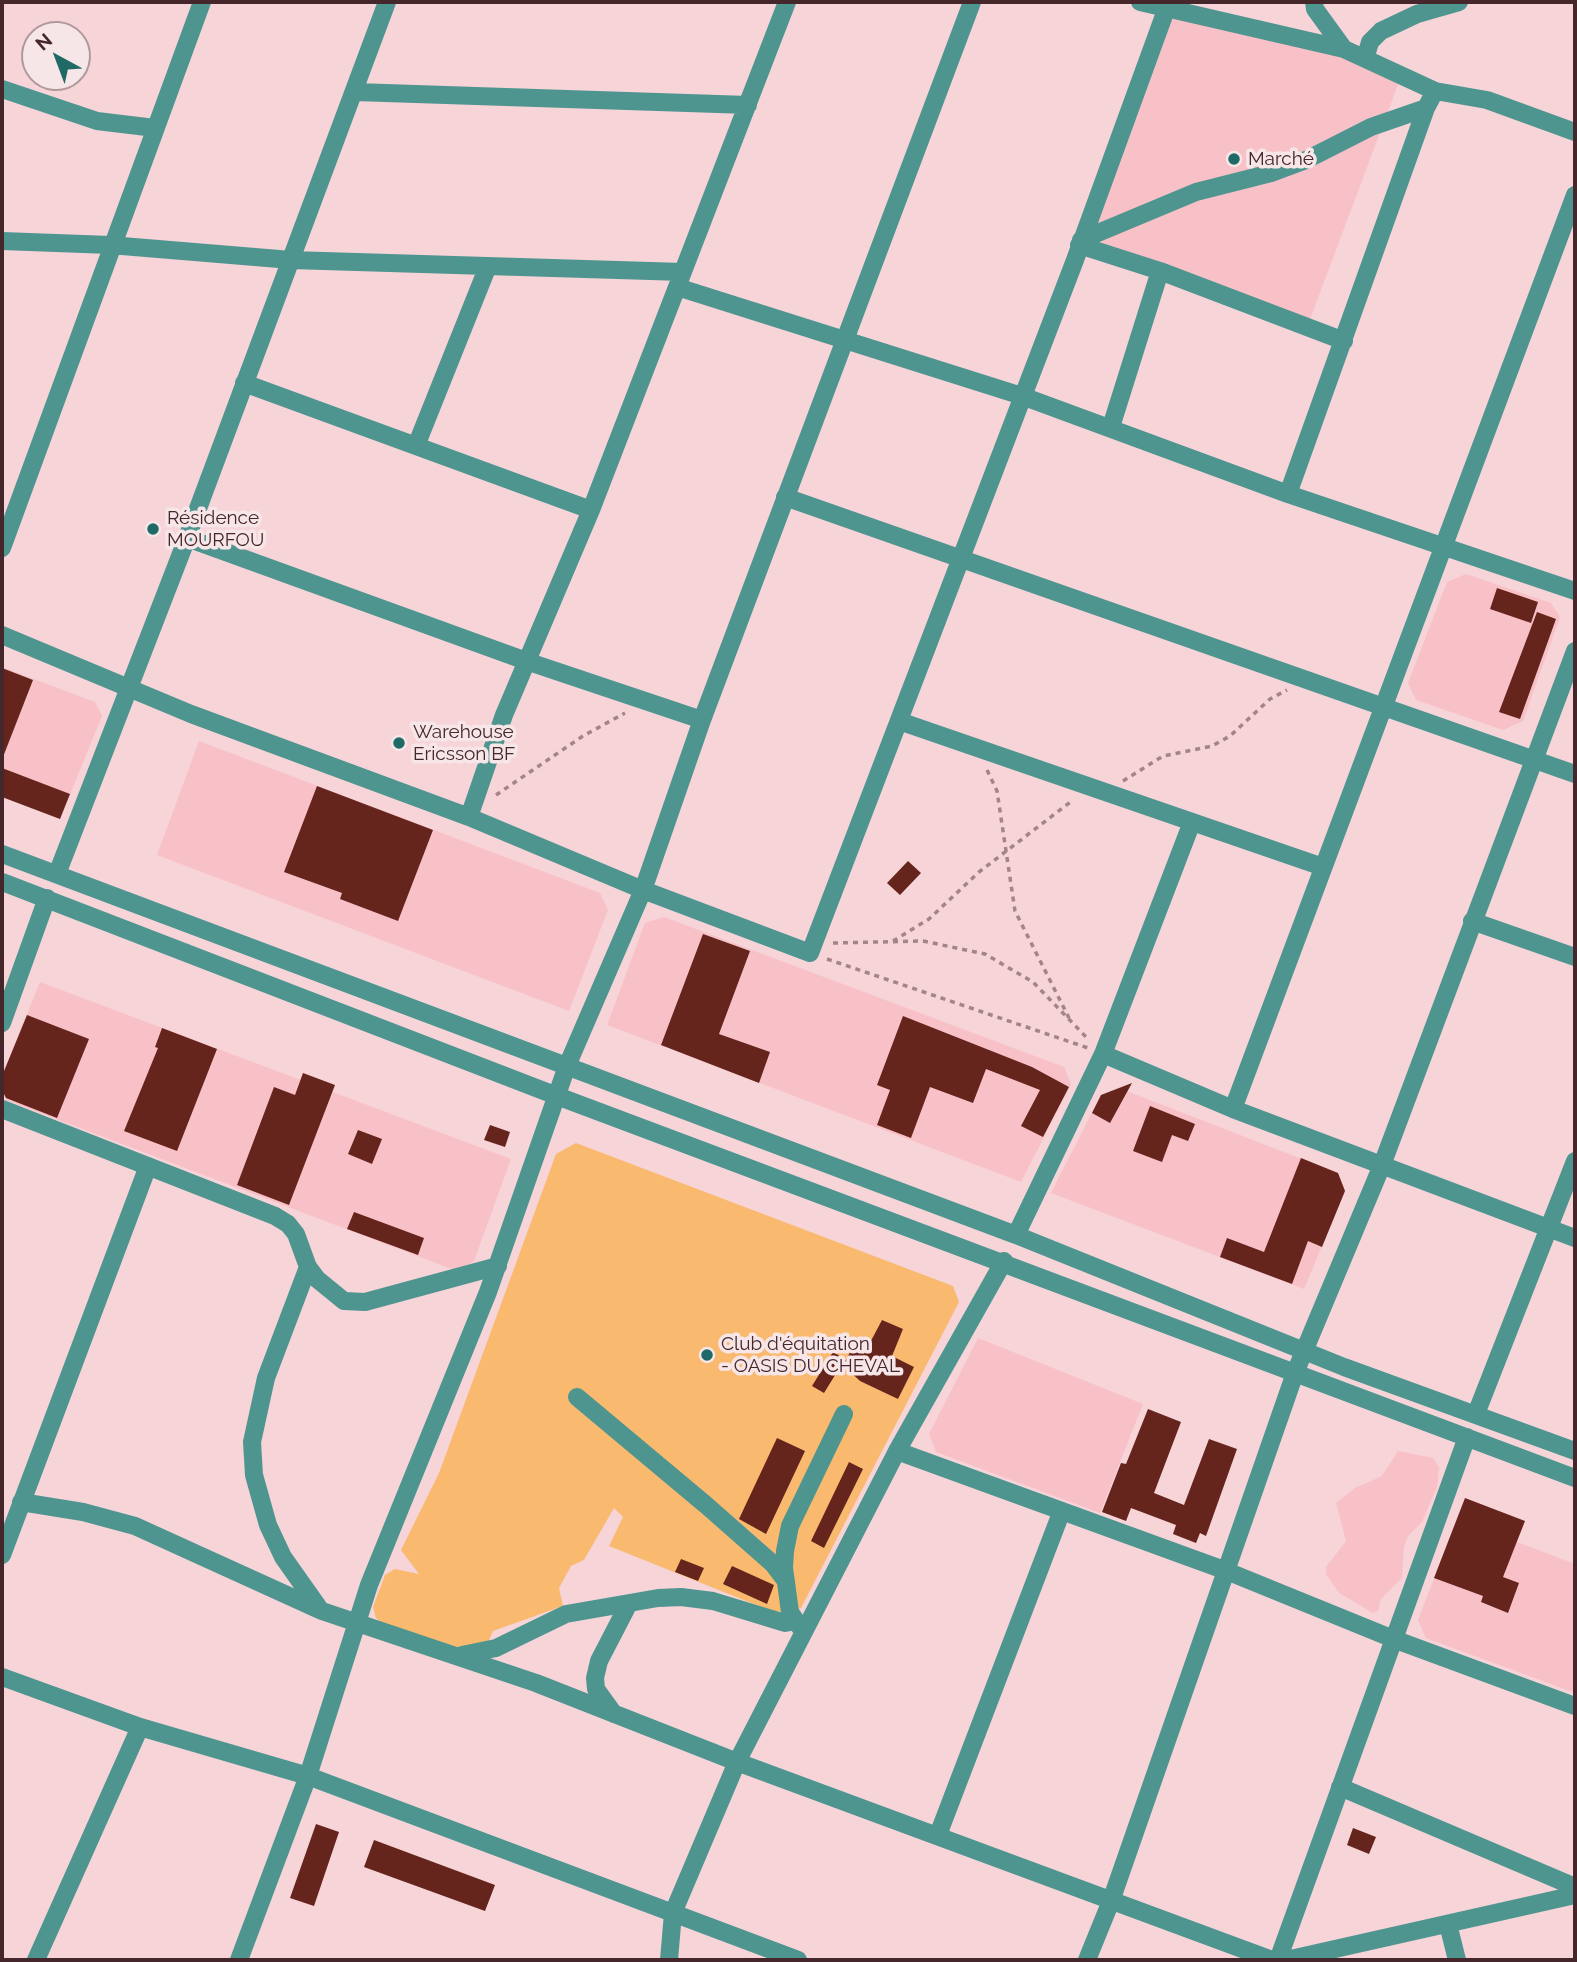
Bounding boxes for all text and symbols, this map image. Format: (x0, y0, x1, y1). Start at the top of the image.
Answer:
north arrow (21, 21, 91, 91)
text: N (31, 29, 56, 55)
place label: Marché (1248, 148, 1314, 170)
marker: Marché (1226, 151, 1242, 167)
place label: Résidence MOURFOU (167, 507, 264, 551)
marker: Résidence MOURFOU (145, 521, 161, 537)
place label: Warehouse Ericsson BF (413, 721, 515, 765)
marker: Warehouse Ericsson BF (391, 735, 407, 751)
place label: Club d'équitation - OASIS DU CHEVAL (721, 1333, 900, 1377)
marker: Club d'équitation - OASIS DU CHEVAL (699, 1347, 715, 1363)

